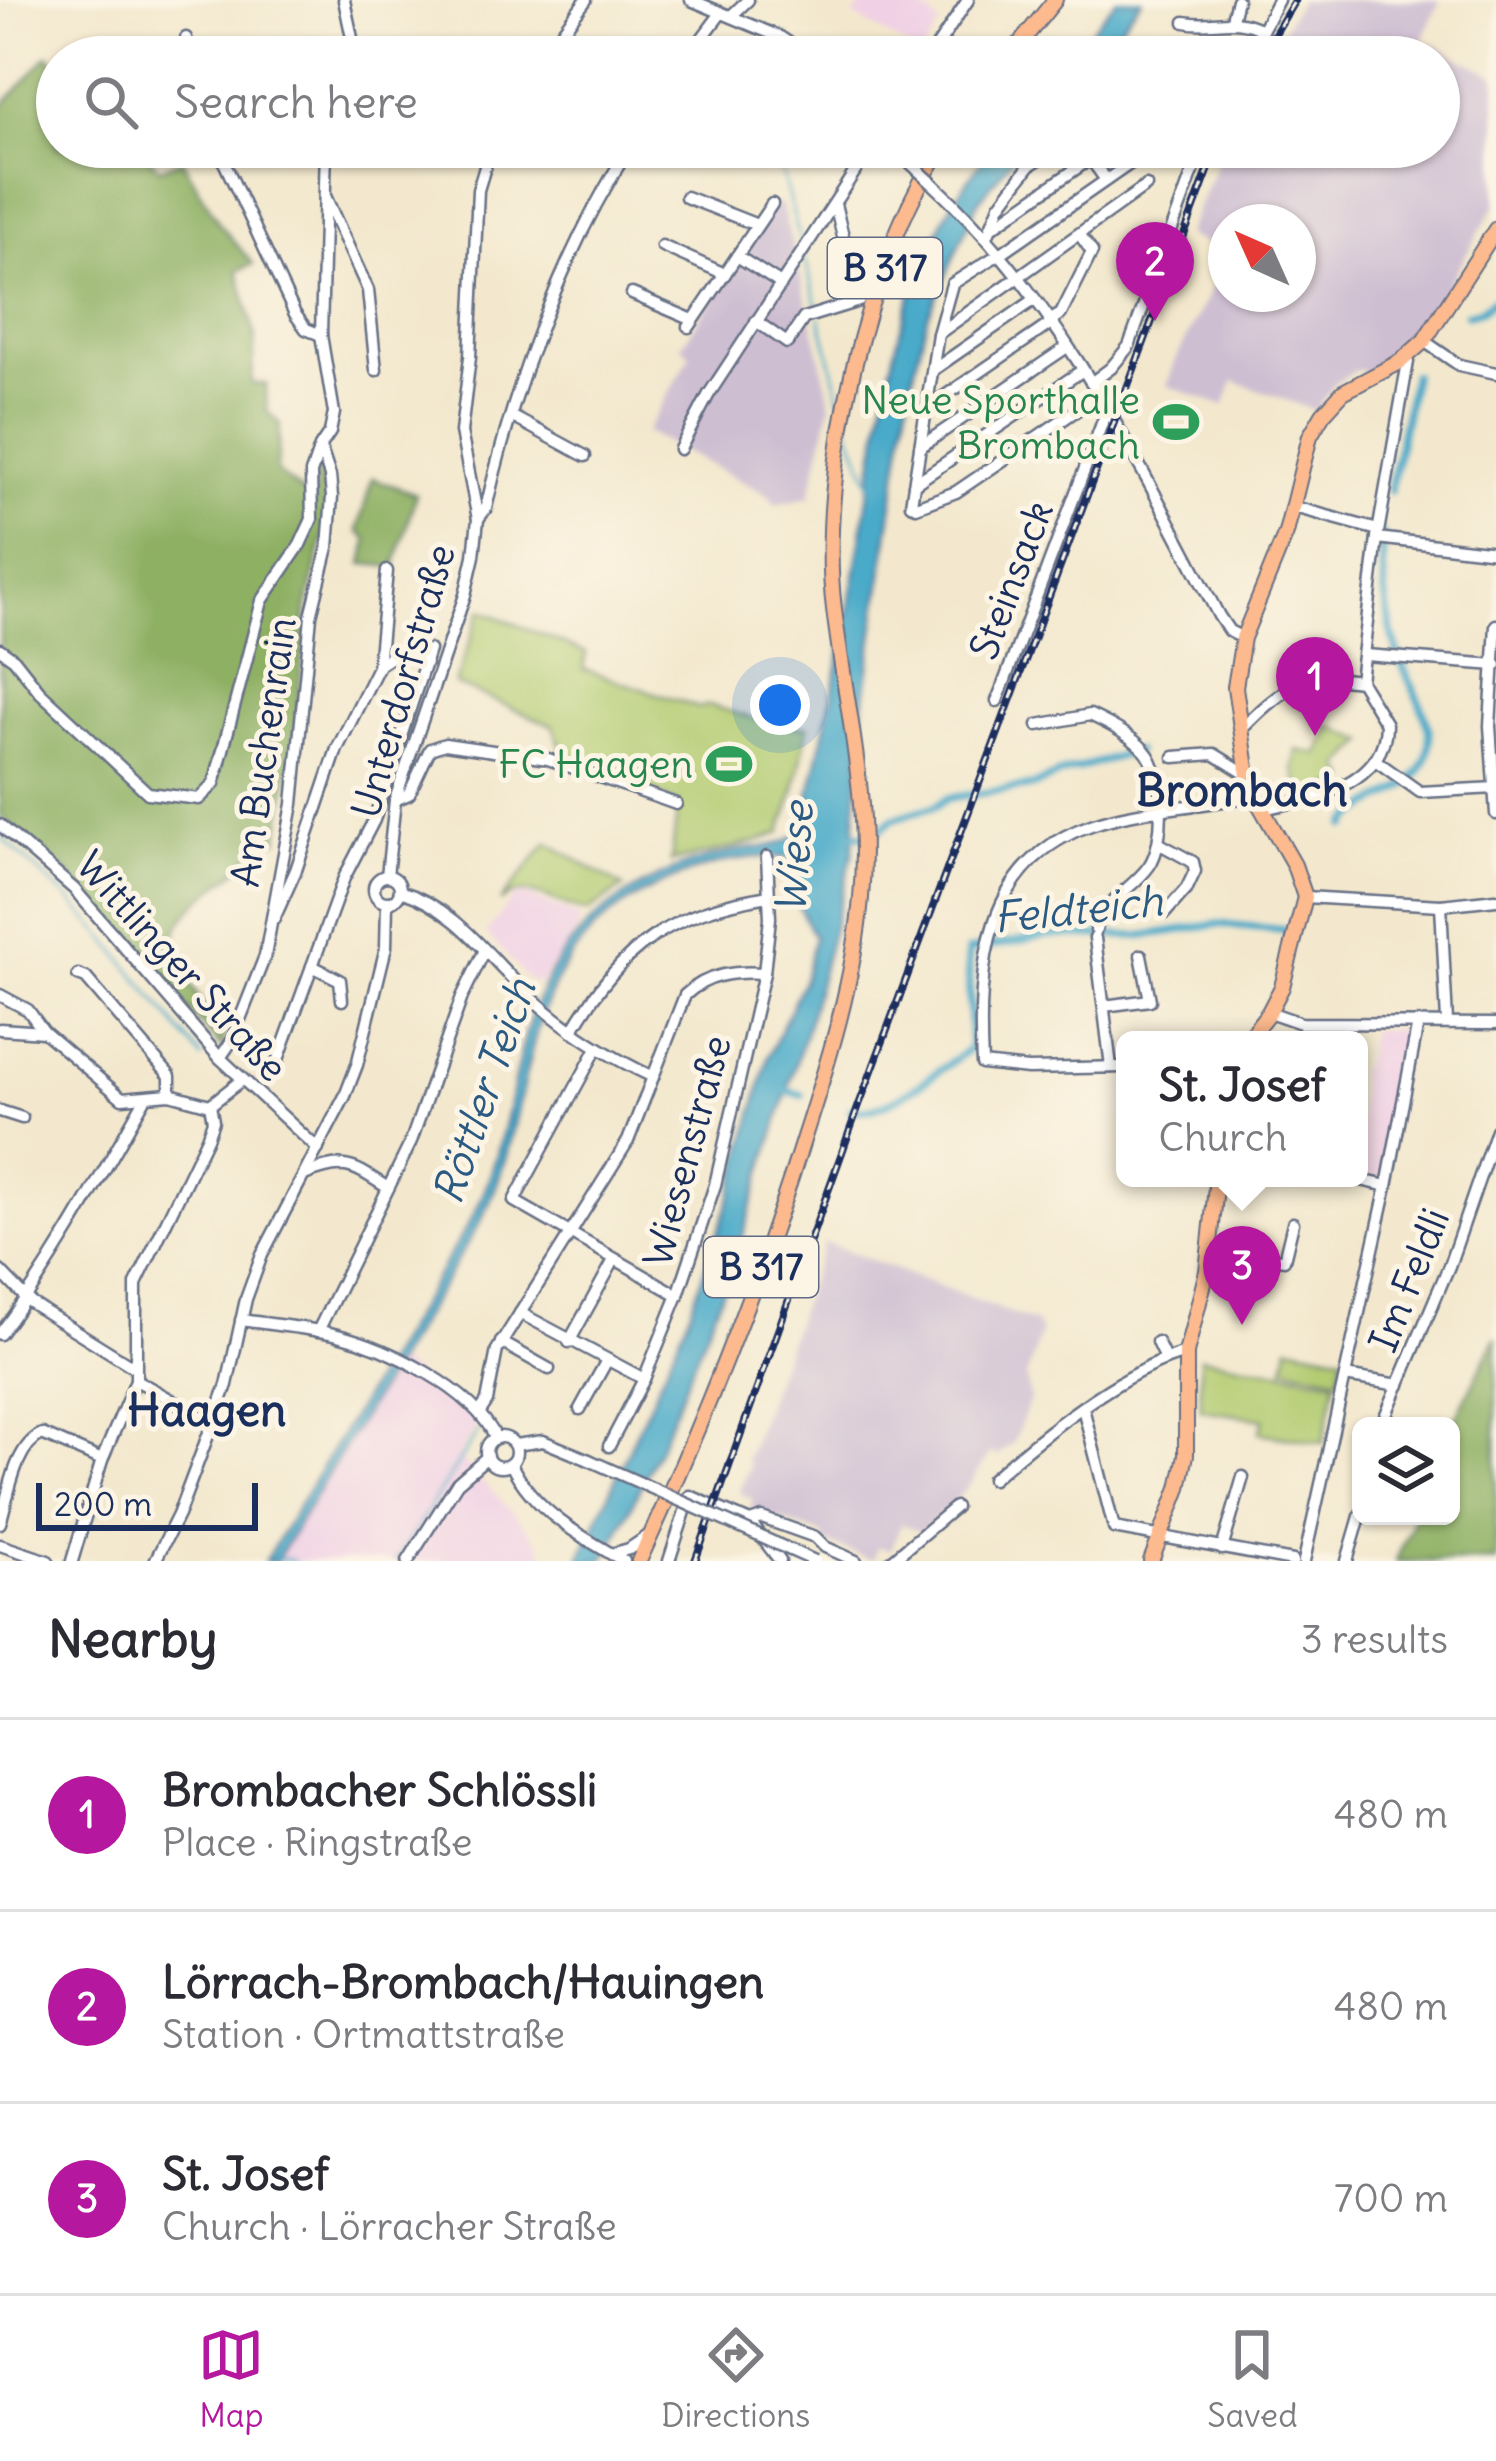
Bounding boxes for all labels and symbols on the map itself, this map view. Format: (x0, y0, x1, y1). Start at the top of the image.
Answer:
north arrow (1208, 204, 1316, 312)
pin: 2 (1116, 222, 1194, 321)
road number: B 317 (828, 238, 942, 298)
place label: Neue Sporthalle Brombach (861, 376, 1140, 470)
sports icon: Neue Sporthalle Brombach (1151, 397, 1201, 447)
street label: Steinsack (959, 494, 1064, 666)
street label: Unterdorfstraße (341, 539, 466, 823)
street label: Am Buchenrain (220, 614, 307, 890)
pin: 1 (1276, 637, 1354, 736)
your location (750, 675, 810, 735)
sports icon: FC Haagen (704, 739, 754, 789)
place label: FC Haagen (499, 740, 693, 789)
district label: Brombach (1136, 762, 1348, 818)
water label: Wiese (764, 797, 824, 916)
street label: Wittlinger Straße (66, 841, 298, 1091)
water label: Feldteich (991, 874, 1166, 944)
water label: Röttler Teich (421, 971, 547, 1210)
street label: Wiesenstraße (633, 1030, 742, 1272)
street label: Im Feldli (1359, 1201, 1460, 1359)
pin: 3 (1203, 1226, 1281, 1325)
road number: B 317 (704, 1237, 818, 1297)
district label: Haagen (128, 1382, 286, 1438)
scale bar (36, 1477, 258, 1530)

